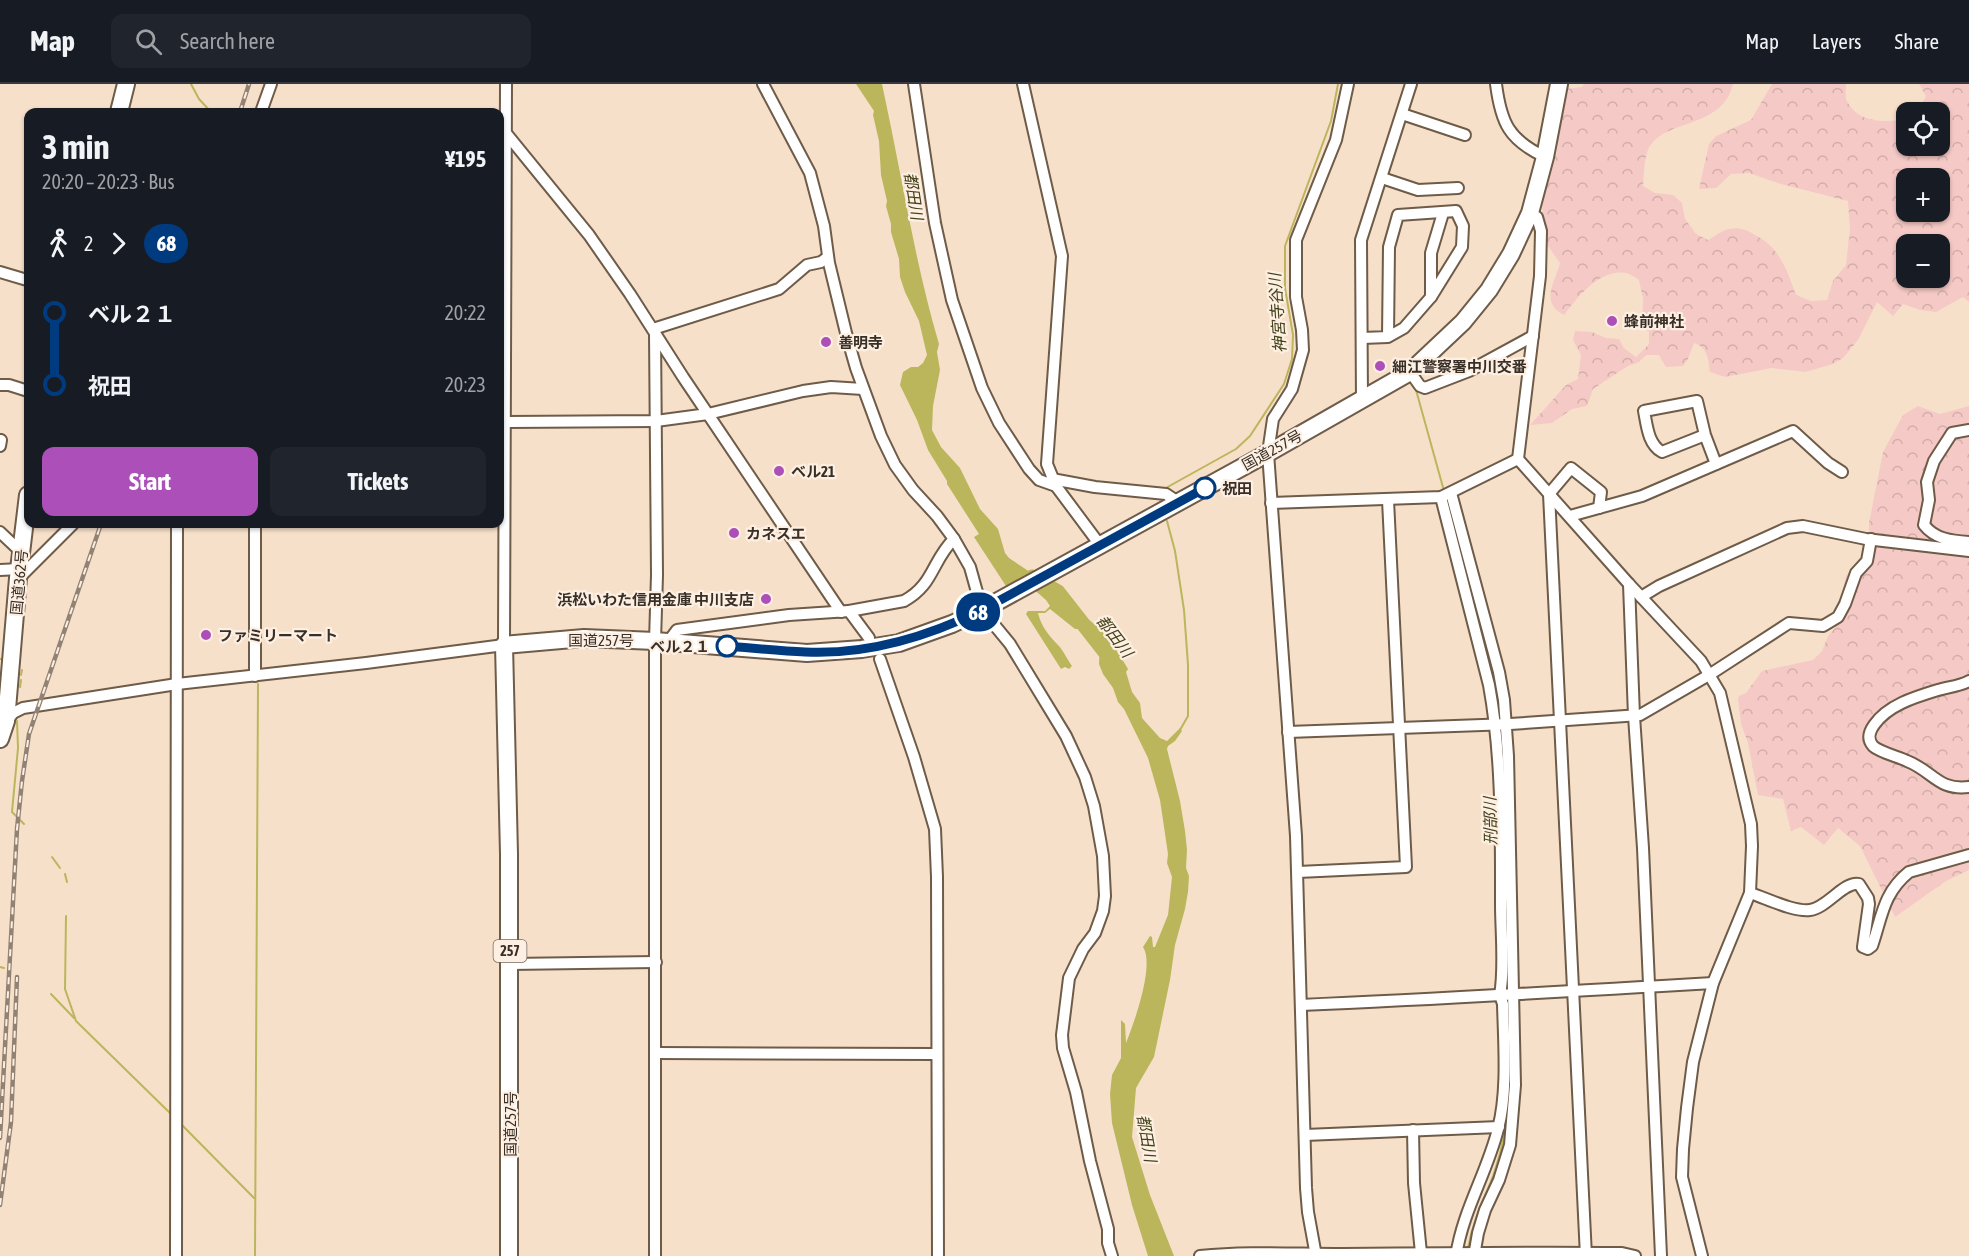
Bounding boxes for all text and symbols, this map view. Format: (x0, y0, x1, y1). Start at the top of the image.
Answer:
search box (111, 14, 531, 68)
text: Map (30, 25, 75, 57)
icon: search (132, 25, 165, 58)
text: Search here (180, 28, 275, 54)
text: Map (1745, 29, 1779, 53)
text: Layers (1812, 29, 1862, 53)
text: Share (1895, 29, 1939, 53)
map controls (1896, 102, 1950, 288)
button: locate (1896, 102, 1950, 156)
text: 3 min (42, 128, 109, 166)
text: ¥195 (445, 146, 486, 172)
button: + (1896, 168, 1950, 222)
text: 20:20 – 20:23 · Bus (42, 170, 175, 193)
water label: 都田川 (901, 171, 927, 223)
icon: walk (42, 227, 75, 260)
icon: forward (102, 227, 135, 260)
text: 68 (156, 231, 176, 255)
text: 2 (84, 232, 93, 255)
button: − (1896, 234, 1950, 288)
water label: 神宮寺谷川 (1265, 270, 1289, 354)
text: ベル２１ (88, 301, 176, 327)
text: 20:22 (444, 301, 486, 324)
place label: 蜂前神社 (1624, 313, 1684, 330)
marker: 蜂前神社 (1605, 314, 1619, 328)
place label: 善明寺 (838, 334, 883, 351)
marker: 善明寺 (819, 335, 833, 349)
place label: 細江警察署中川交番 (1392, 358, 1527, 375)
marker: 細江警察署中川交番 (1373, 359, 1387, 373)
text: 祝田 (88, 373, 132, 399)
text: 20:23 (444, 373, 486, 396)
street label: 国道257号 (1239, 427, 1305, 473)
button: Start (42, 447, 258, 516)
button: Tickets (270, 447, 486, 516)
place label: ベル21 (791, 463, 835, 480)
marker: ベル21 (772, 464, 786, 478)
marker: 祝田 (1194, 477, 1216, 499)
place label: 祝田 (1222, 480, 1252, 497)
place label: カネスエ (746, 525, 806, 542)
marker: カネスエ (727, 526, 741, 540)
street label: 国道362号 (8, 548, 30, 616)
place label: 浜松いわた信用金庫 中川支店 (557, 591, 754, 608)
marker: 浜松いわた信用金庫 中川支店 (759, 592, 773, 606)
line badge: 68 (951, 592, 1005, 632)
text: 68 (968, 600, 988, 624)
water label: 都田川 (1093, 611, 1138, 662)
place label: ファミリーマート (218, 627, 338, 644)
marker: ファミリーマート (199, 628, 213, 642)
street label: 国道257号 (568, 632, 634, 649)
marker: ベル２１ (716, 635, 738, 657)
place label: ベル２１ (650, 638, 710, 655)
water label: 刑部川 (1481, 795, 1499, 845)
road number: 257 (494, 940, 526, 962)
street label: 国道257号 (502, 1091, 519, 1157)
water label: 都田川 (1134, 1113, 1160, 1165)

